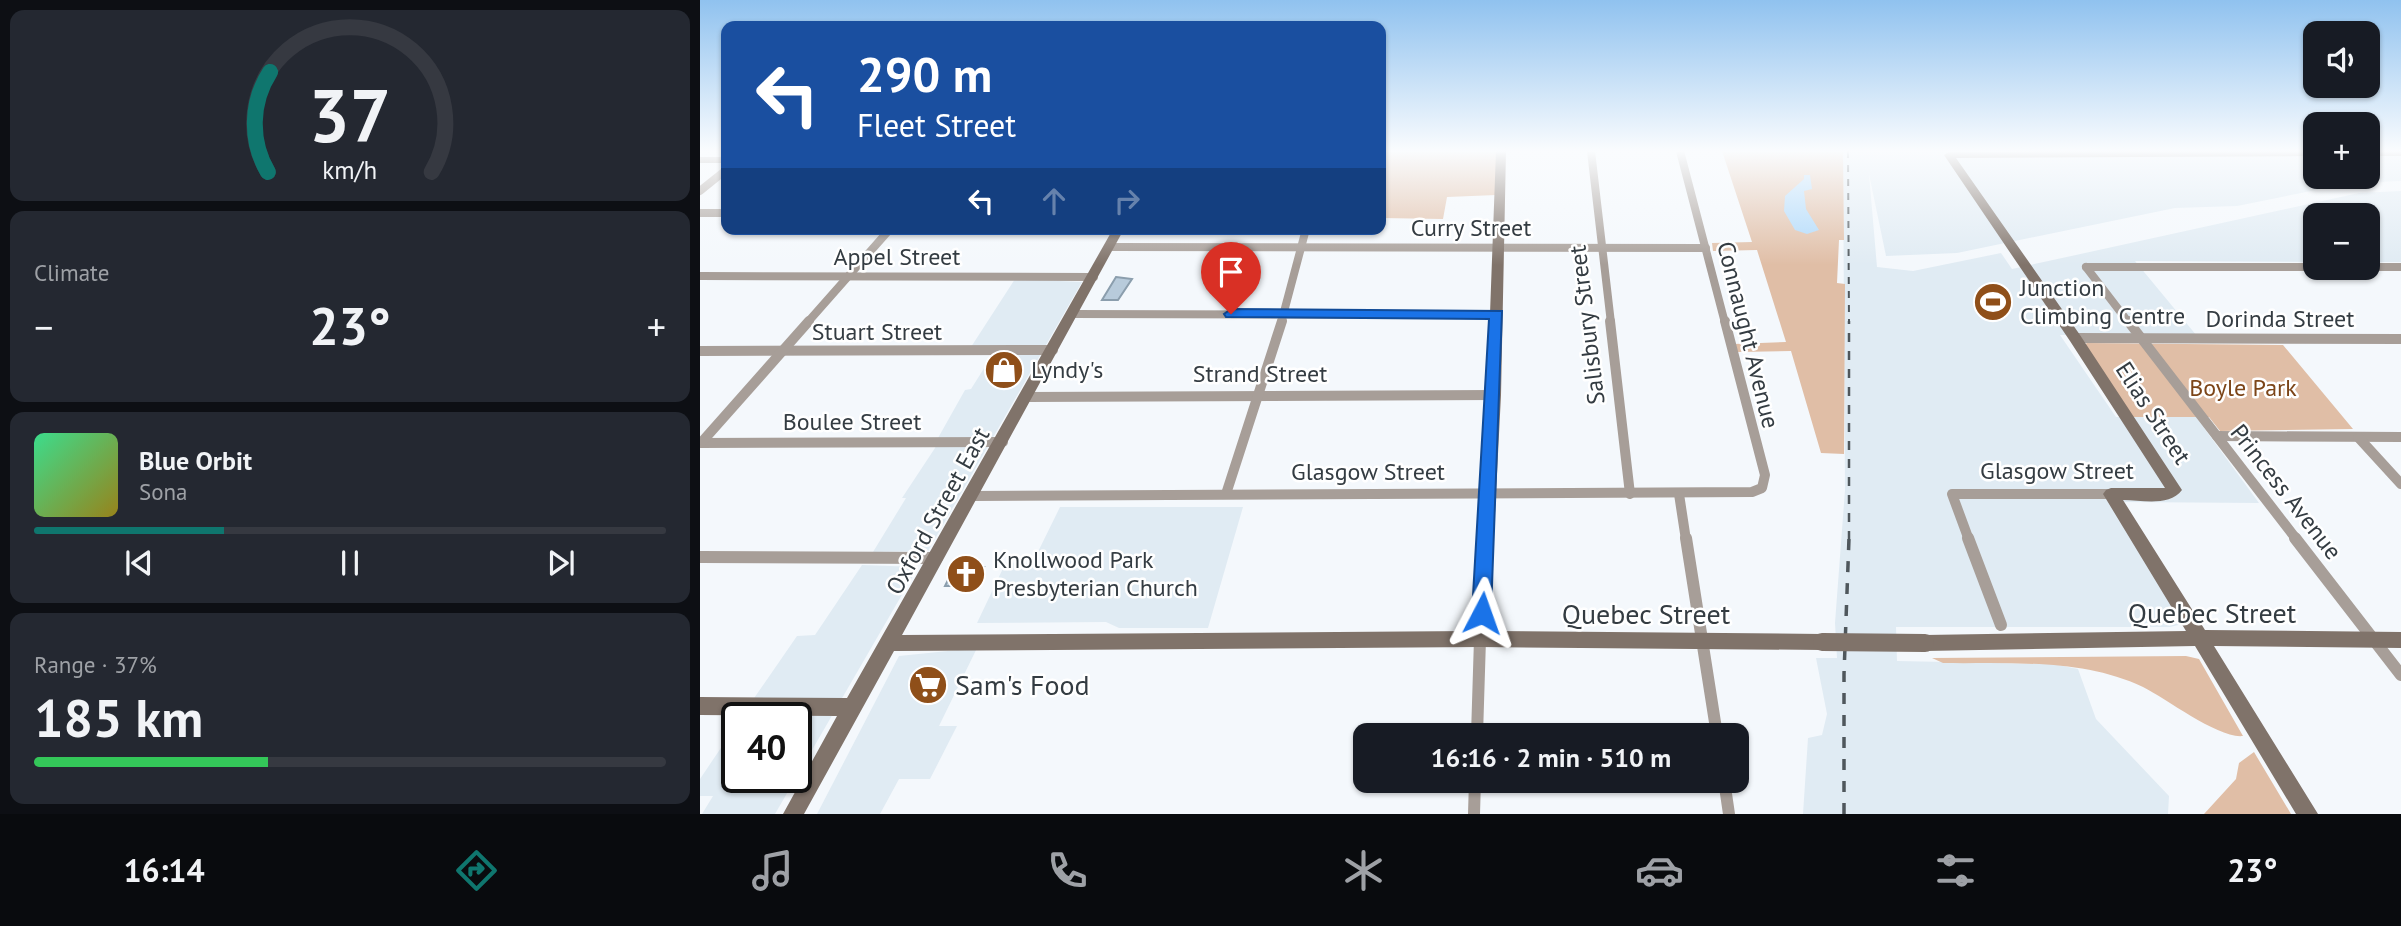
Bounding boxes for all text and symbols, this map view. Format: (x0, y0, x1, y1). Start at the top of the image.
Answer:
map controls (2303, 21, 2380, 280)
button: sound (2303, 21, 2380, 98)
text: 290 m (857, 42, 992, 106)
icon: left (742, 49, 833, 140)
text: 37 (309, 68, 391, 162)
text: Fleet Street (857, 104, 1016, 146)
button: + (2303, 112, 2380, 189)
text: km/h (323, 153, 377, 185)
icon: left (962, 182, 1000, 220)
icon: ahead (1035, 182, 1073, 220)
icon: right (1108, 182, 1146, 220)
button: − (2303, 203, 2380, 280)
street label: Curry Street (1411, 212, 1531, 243)
street label: Connaught Avenue (1710, 238, 1787, 432)
street label: Appel Street (834, 241, 960, 272)
pin (1201, 242, 1261, 314)
street label: Salisbury Street (1561, 244, 1612, 406)
icon: arrive (1212, 253, 1250, 291)
text: Climate (34, 258, 109, 287)
place label: Junction Climbing Centre (2019, 272, 2185, 331)
sports icon: Junction Climbing Centre (1972, 281, 2014, 323)
text: 23° (309, 292, 391, 359)
text: − (34, 302, 53, 351)
text: + (647, 302, 666, 351)
street label: Dorinda Street (2206, 303, 2354, 334)
street label: Stuart Street (812, 316, 942, 347)
shop icon: Lyndy's (983, 349, 1025, 391)
place label: Lyndy's (1031, 354, 1103, 385)
street label: Elias Street (2109, 356, 2198, 470)
street label: Strand Street (1193, 358, 1327, 389)
park label: Boyle Park (2189, 372, 2297, 403)
street label: Boulee Street (783, 406, 921, 437)
street label: Princess Avenue (2224, 418, 2349, 566)
street label: Oxford Street East (879, 422, 996, 600)
text: Blue Orbit (139, 444, 252, 477)
street label: Glasgow Street (1980, 455, 2134, 486)
street label: Glasgow Street (1291, 456, 1445, 487)
text: Sona (139, 477, 188, 506)
icon: previous (120, 544, 158, 582)
icon: pause (331, 544, 369, 582)
icon: next (542, 544, 580, 582)
place label: Knollwood Park Presbyterian Church (993, 544, 1198, 603)
church icon: Knollwood Park Presbyterian Church (945, 553, 987, 595)
position arrow (1445, 576, 1519, 650)
street label: Quebec Street (2128, 594, 2297, 631)
street label: Quebec Street (1562, 595, 1731, 632)
text: Range · 37% (34, 650, 157, 679)
supermarket icon: Sam's Food (907, 664, 949, 706)
place label: Sam's Food (955, 666, 1090, 703)
text: 185 km (34, 684, 203, 751)
speed limit sign: 40 (721, 702, 812, 793)
text: 16:16 · 2 min · 510 m (1431, 741, 1671, 774)
icon: directions (452, 846, 501, 895)
icon: music (748, 846, 797, 895)
icon: phone (1043, 846, 1092, 895)
icon: climate (1339, 846, 1388, 895)
icon: car (1635, 846, 1684, 895)
icon: filters (1931, 846, 1980, 895)
text: 16:14 (123, 849, 205, 891)
text: 23° (2227, 849, 2278, 891)

